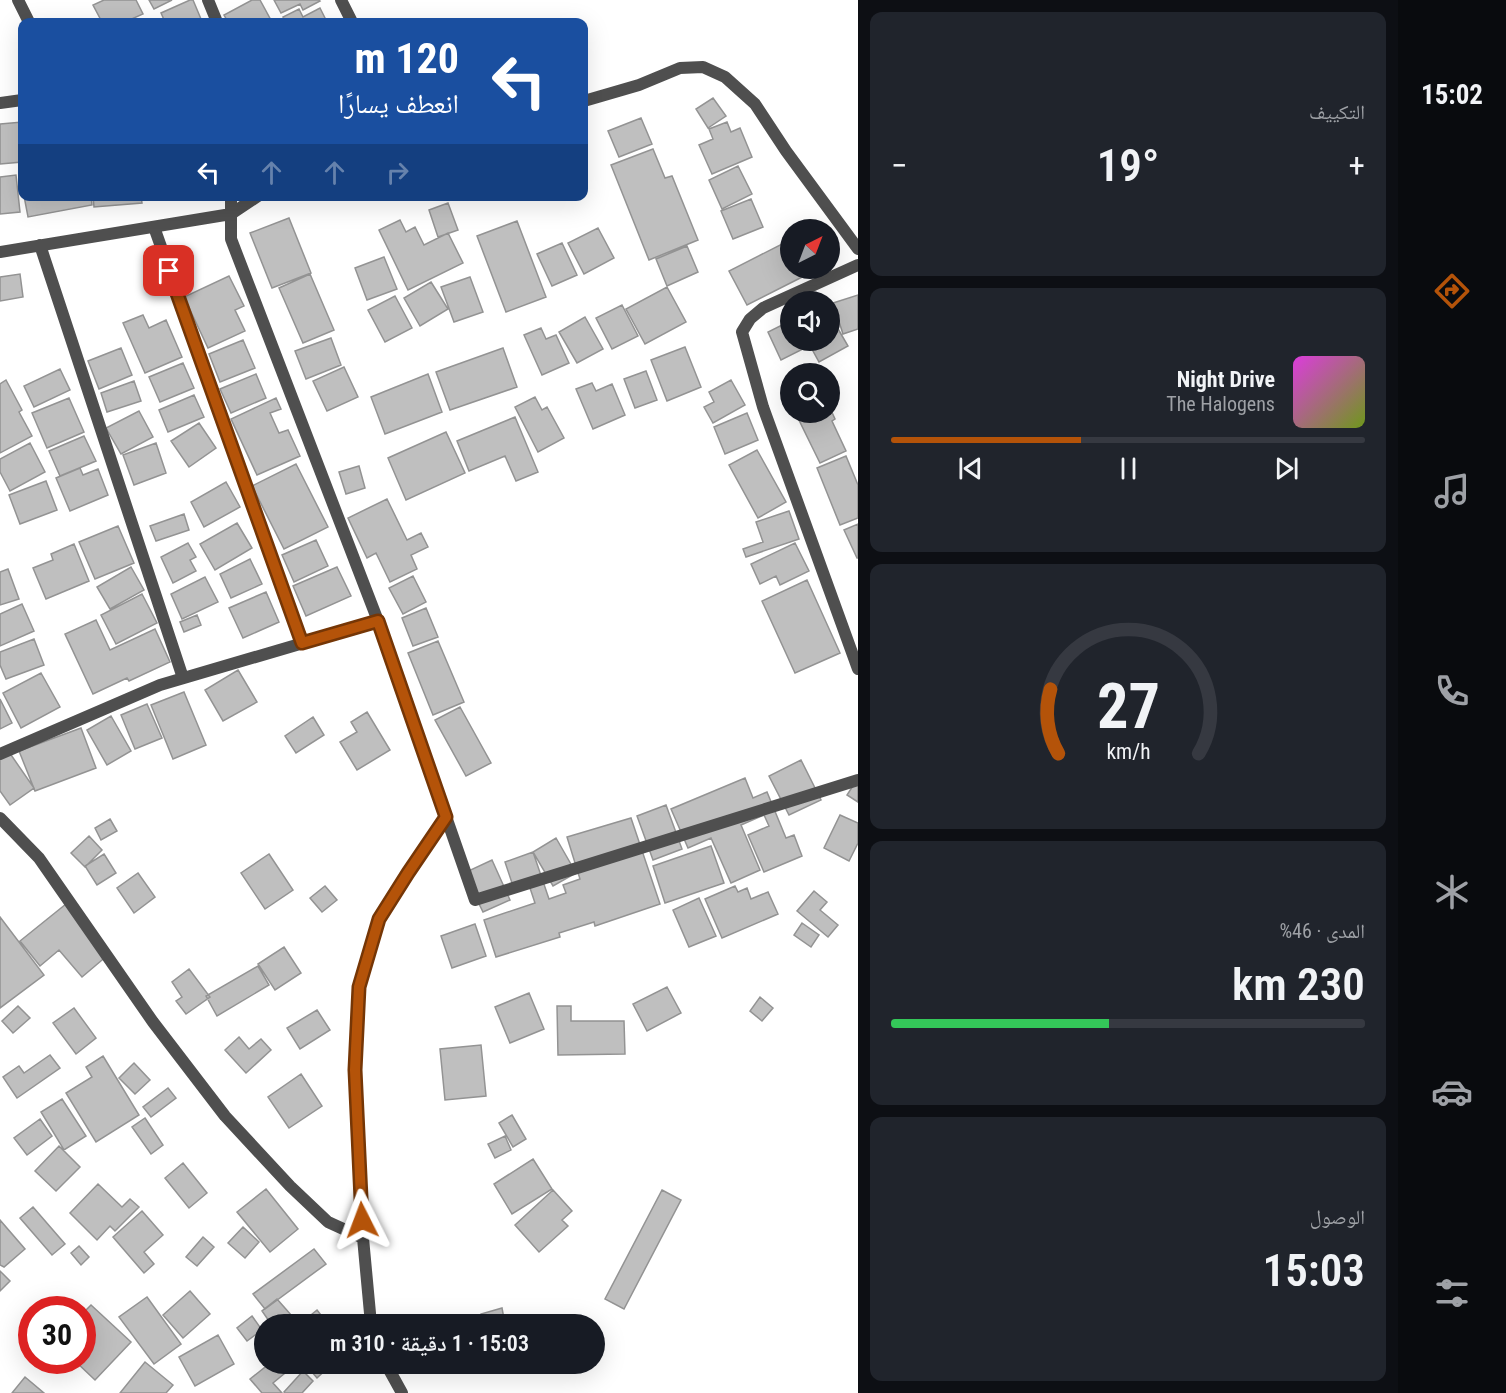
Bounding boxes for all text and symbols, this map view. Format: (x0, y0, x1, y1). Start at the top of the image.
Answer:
text: 120 m (354, 34, 459, 83)
icon: left (480, 42, 558, 120)
text: 15:02 (1421, 79, 1483, 111)
text: انعطف يسارًا (338, 88, 459, 120)
text: التكييف (1309, 100, 1365, 124)
text: 19° (1097, 139, 1159, 192)
text: − (891, 146, 908, 185)
text: + (1349, 146, 1365, 185)
icon: left (192, 156, 225, 189)
icon: ahead (255, 156, 288, 189)
icon: ahead (318, 156, 351, 189)
icon: right (381, 156, 414, 189)
north arrow (780, 219, 840, 279)
map controls (780, 219, 840, 423)
pin (143, 245, 194, 296)
icon: arrive (152, 254, 185, 287)
icon: directions (1431, 270, 1473, 312)
button: sound (780, 291, 840, 351)
button: search (780, 363, 840, 423)
text: Night Drive (1177, 367, 1275, 392)
text: The Halogens (1166, 392, 1275, 416)
icon: previous (954, 452, 987, 485)
icon: pause (1112, 452, 1145, 485)
icon: next (1270, 452, 1303, 485)
icon: music (1431, 470, 1473, 512)
text: 27 (1096, 670, 1160, 743)
icon: phone (1431, 670, 1473, 712)
text: km/h (1106, 739, 1150, 764)
icon: climate (1431, 871, 1473, 913)
text: المدى · 46% (1279, 919, 1365, 943)
text: 230 km (1232, 958, 1365, 1011)
icon: car (1431, 1071, 1473, 1113)
position arrow (330, 1188, 394, 1252)
text: الوصول (1310, 1205, 1365, 1229)
text: 15:03 (1263, 1244, 1365, 1297)
icon: filters (1431, 1272, 1473, 1314)
speed limit sign: 30 (18, 1296, 96, 1374)
text: 15:03 · 1 دقيقة · 310 m (330, 1331, 529, 1356)

